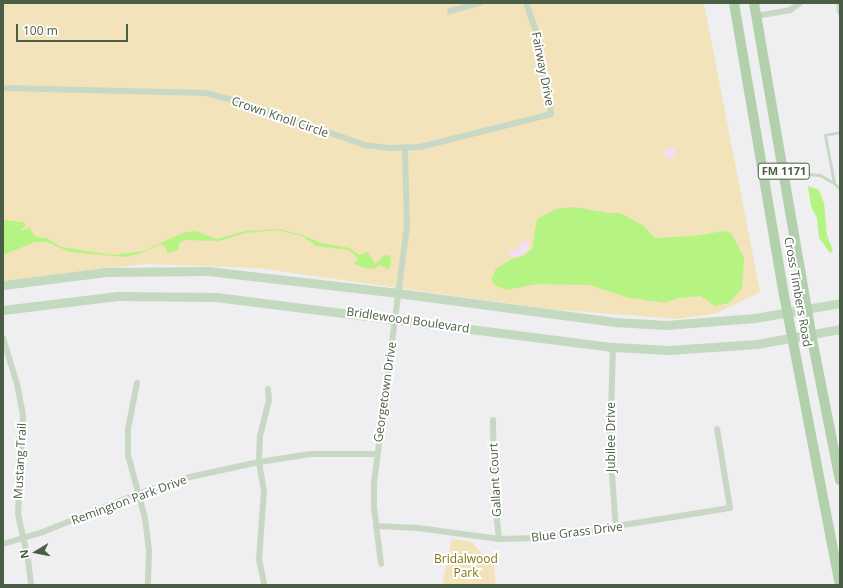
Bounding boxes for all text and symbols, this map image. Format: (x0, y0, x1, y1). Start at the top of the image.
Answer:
scale bar (18, 16, 130, 42)
text: 100 m (23, 22, 58, 39)
street label: Fairway Drive (529, 31, 557, 107)
street label: Crown Knoll Circle (230, 94, 330, 140)
road number: FM 1171 (757, 162, 811, 180)
street label: Cross Timbers Road (781, 236, 815, 348)
street label: Bridlewood Boulevard (346, 304, 470, 336)
street label: Georgetown Drive (371, 341, 399, 443)
street label: Jubilee Drive (604, 402, 618, 472)
street label: Mustang Trail (11, 423, 29, 499)
street label: Gallant Court (486, 443, 504, 517)
street label: Remington Park Drive (69, 472, 189, 528)
street label: Blue Grass Drive (530, 519, 624, 545)
north arrow (16, 532, 56, 572)
text: N (16, 548, 32, 560)
park label: Bridalwood Park (434, 552, 498, 580)

